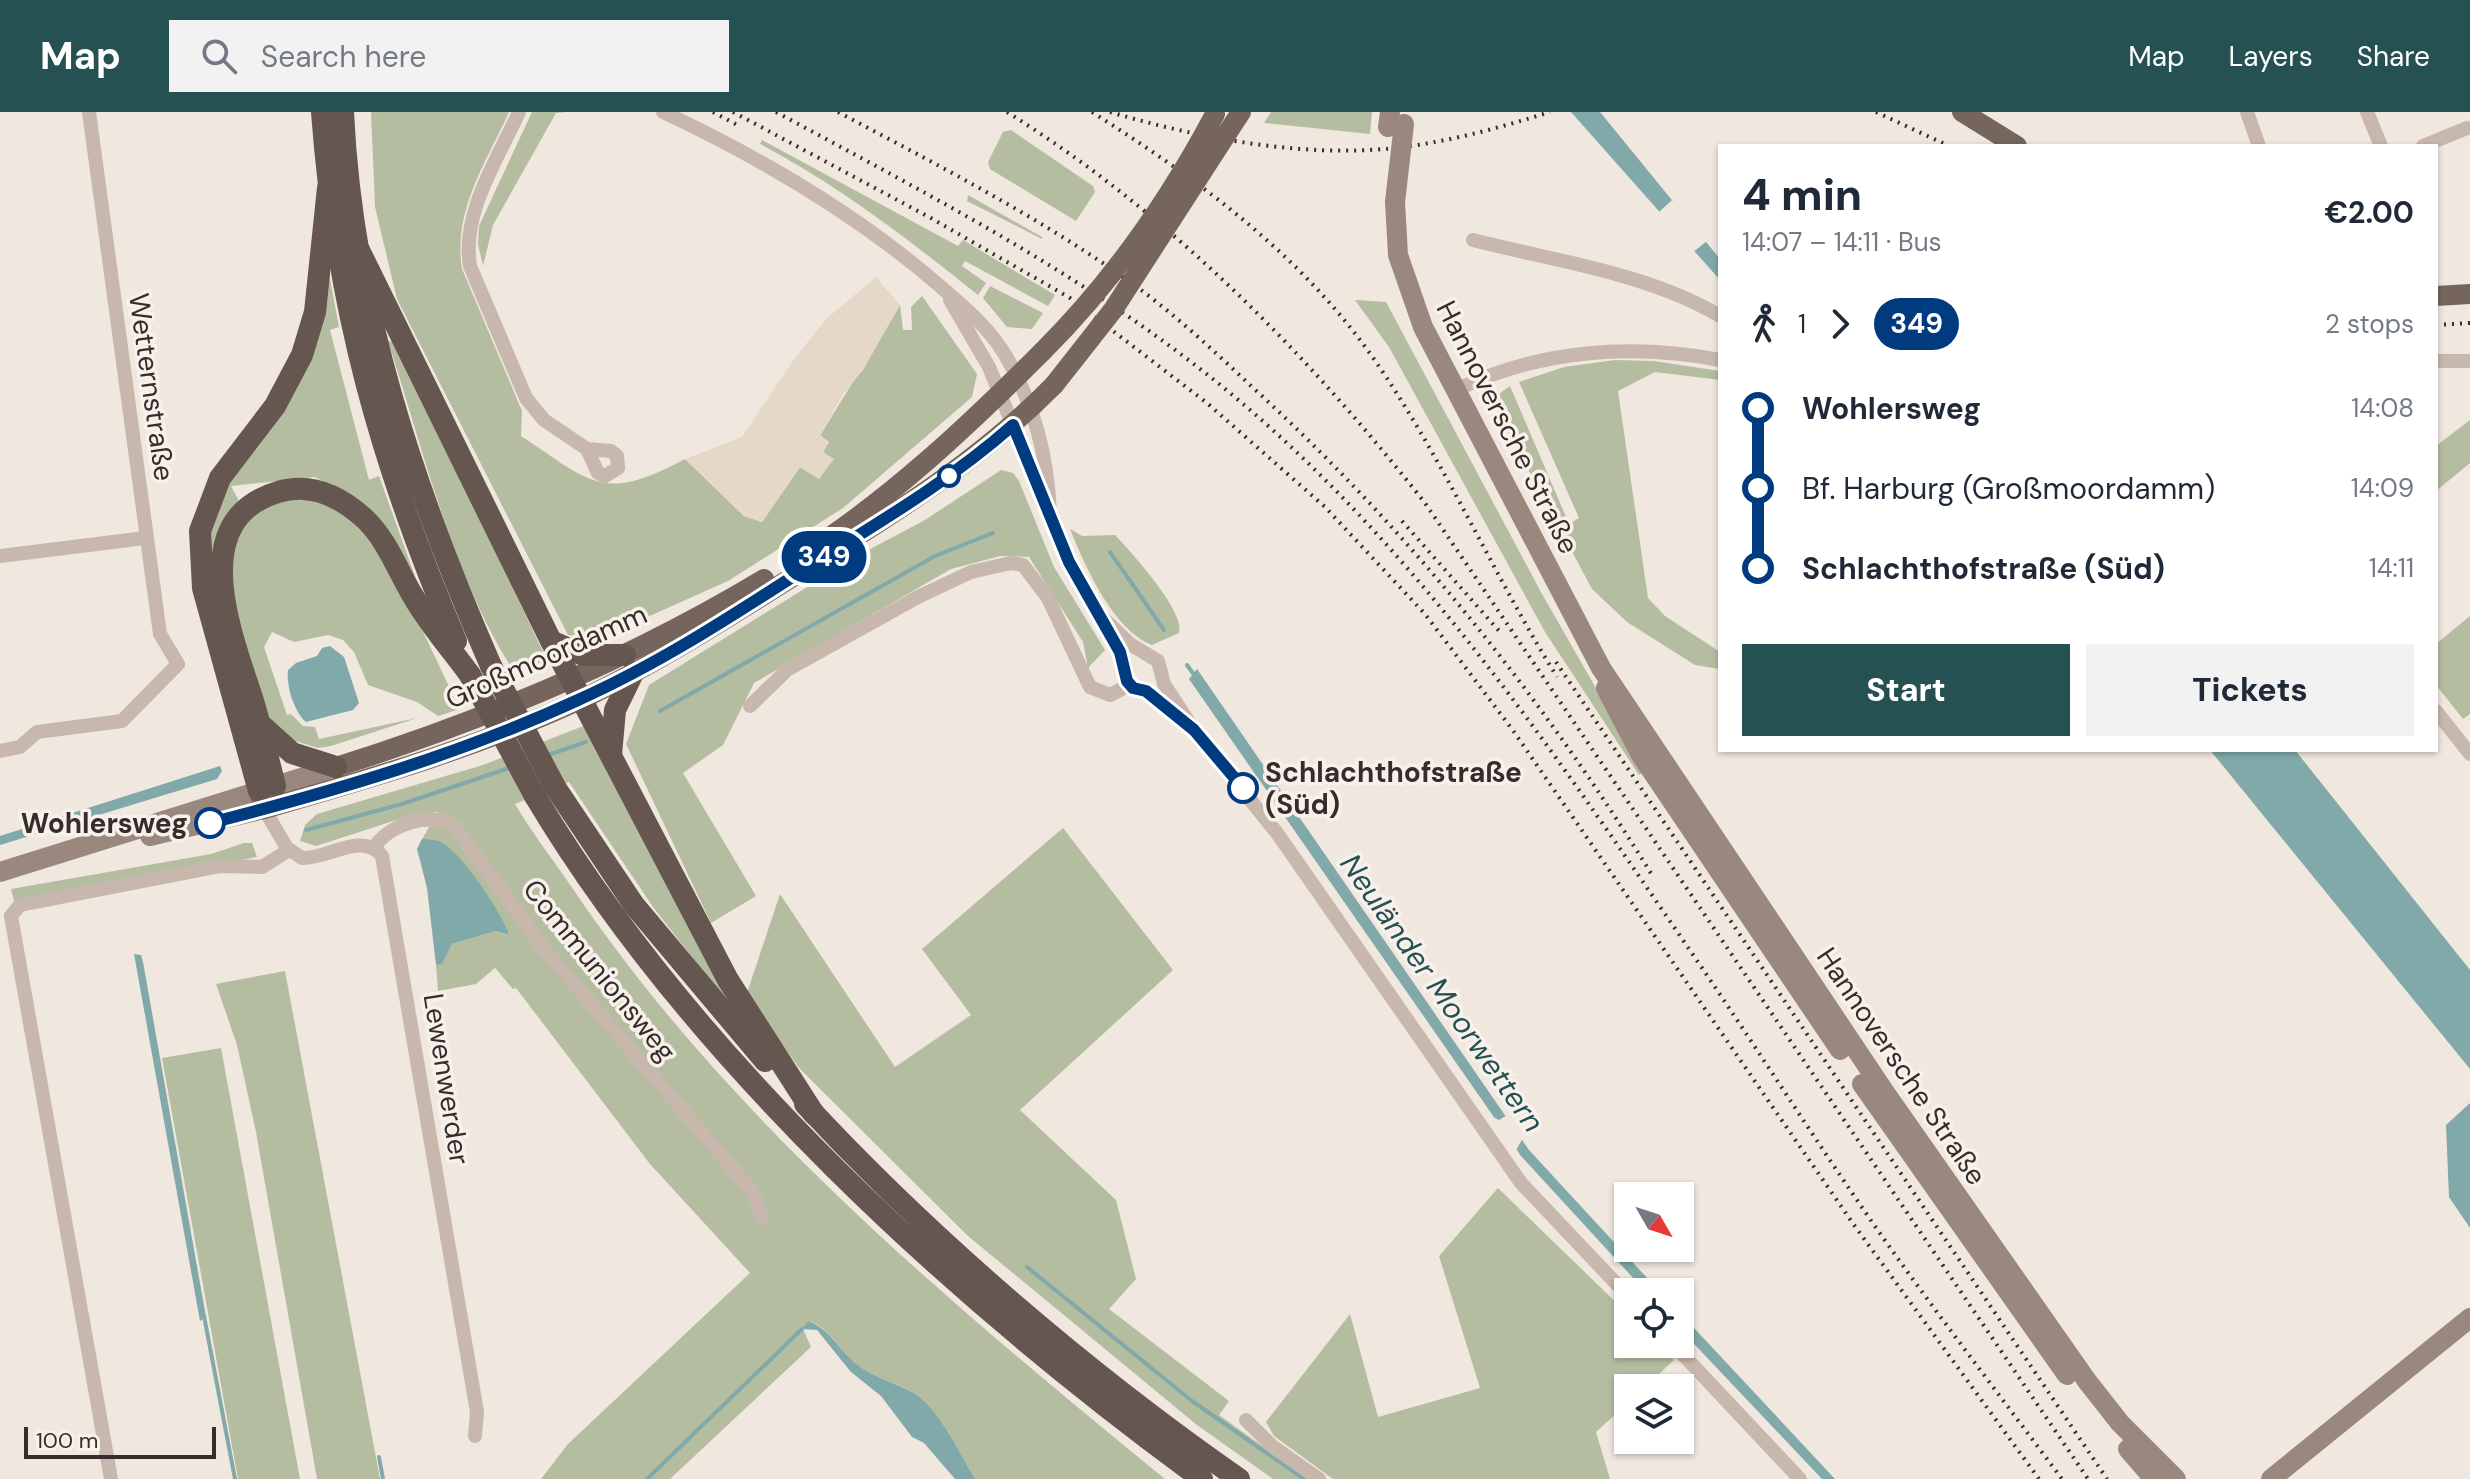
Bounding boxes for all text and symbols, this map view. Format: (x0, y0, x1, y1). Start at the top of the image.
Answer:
search box (169, 20, 729, 92)
text: Map (40, 31, 121, 81)
icon: search (197, 34, 241, 78)
text: Search here (261, 37, 426, 76)
text: Map (2128, 38, 2185, 75)
text: Layers (2229, 38, 2313, 75)
text: Share (2357, 38, 2430, 75)
text: 4 min (1742, 166, 1862, 224)
text: €2.00 (2324, 193, 2414, 232)
text: 14:07 – 14:11 · Bus (1742, 225, 1942, 259)
street label: Wetternstraße (120, 291, 183, 483)
street label: Hannoversche Straße (1428, 295, 1587, 560)
icon: walk (1742, 302, 1786, 346)
icon: forward (1818, 302, 1862, 346)
text: 349 (1890, 305, 1943, 342)
text: 1 (1798, 307, 1806, 341)
text: 2 stops (2325, 307, 2414, 341)
text: Wohlersweg (1802, 389, 1981, 428)
text: 14:08 (2351, 391, 2414, 425)
unlabelled marker (938, 465, 960, 487)
text: Bf. Harburg (Großmoordamm) (1802, 469, 2215, 508)
text: 14:09 (2351, 471, 2414, 505)
line badge: 349 (778, 531, 870, 583)
text: 349 (798, 538, 850, 575)
text: Schlachthofstraße (Süd) (1802, 549, 2165, 588)
text: 14:11 (2369, 551, 2414, 585)
street label: Großmoordamm (440, 595, 653, 717)
button: Start (1742, 644, 2070, 736)
button: Tickets (2086, 644, 2414, 736)
place label: Schlachthofstraße (Süd) (1265, 754, 1522, 823)
marker: Schlachthofstraße (Süd) (1228, 773, 1258, 803)
place label: Wohlersweg (21, 805, 188, 842)
marker: Wohlersweg (195, 808, 225, 838)
water label: Neuländer Moorwettern (1332, 846, 1553, 1139)
street label: Communionsweg (515, 872, 684, 1069)
street label: Hannoversche Straße (1808, 940, 1995, 1192)
street label: Lewenwerder (415, 991, 478, 1167)
north arrow (1614, 1182, 1694, 1262)
map controls (1614, 1182, 1694, 1454)
button: locate (1614, 1278, 1694, 1358)
button: layers (1614, 1374, 1694, 1454)
scale bar (24, 1423, 216, 1459)
text: 100 m (36, 1426, 98, 1455)

